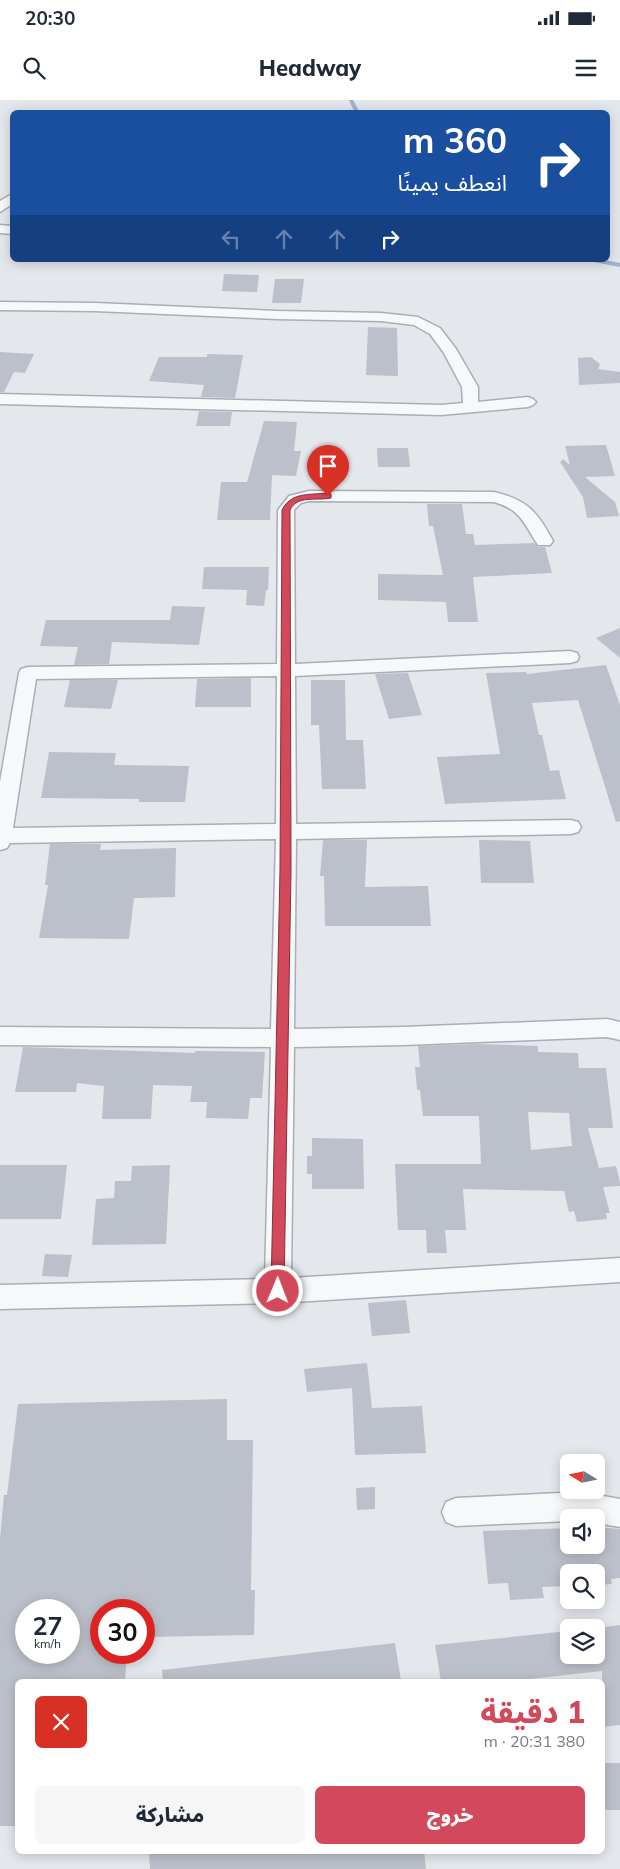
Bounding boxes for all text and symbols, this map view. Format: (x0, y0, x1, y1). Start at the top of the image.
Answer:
text: 20:30 (25, 6, 75, 30)
icon: search (20, 54, 48, 82)
text: Headway (259, 54, 361, 82)
icon: menu (572, 54, 600, 82)
text: 360 m (403, 118, 507, 162)
icon: right (525, 130, 590, 195)
text: انعطف يمينًا (397, 169, 507, 197)
icon: left (217, 225, 245, 253)
icon: ahead (270, 225, 298, 253)
icon: ahead (323, 225, 351, 253)
icon: right (376, 225, 404, 253)
pin (307, 445, 349, 496)
icon: arrive (314, 452, 342, 480)
position arrow (251, 1264, 303, 1316)
north arrow (560, 1454, 605, 1499)
map controls (560, 1454, 605, 1664)
button: sound (560, 1509, 605, 1554)
button: search (560, 1564, 605, 1609)
speed limit sign: 30 (90, 1599, 155, 1664)
text: 27 (32, 1610, 63, 1641)
button: layers (560, 1619, 605, 1664)
text: km/h (34, 1636, 61, 1651)
text: 1 دقيقة (480, 1693, 585, 1731)
button: close (35, 1696, 87, 1748)
text: 380 m · 20:31 (484, 1731, 585, 1751)
button: مشاركة (35, 1786, 305, 1844)
button: خروج (315, 1786, 585, 1844)

